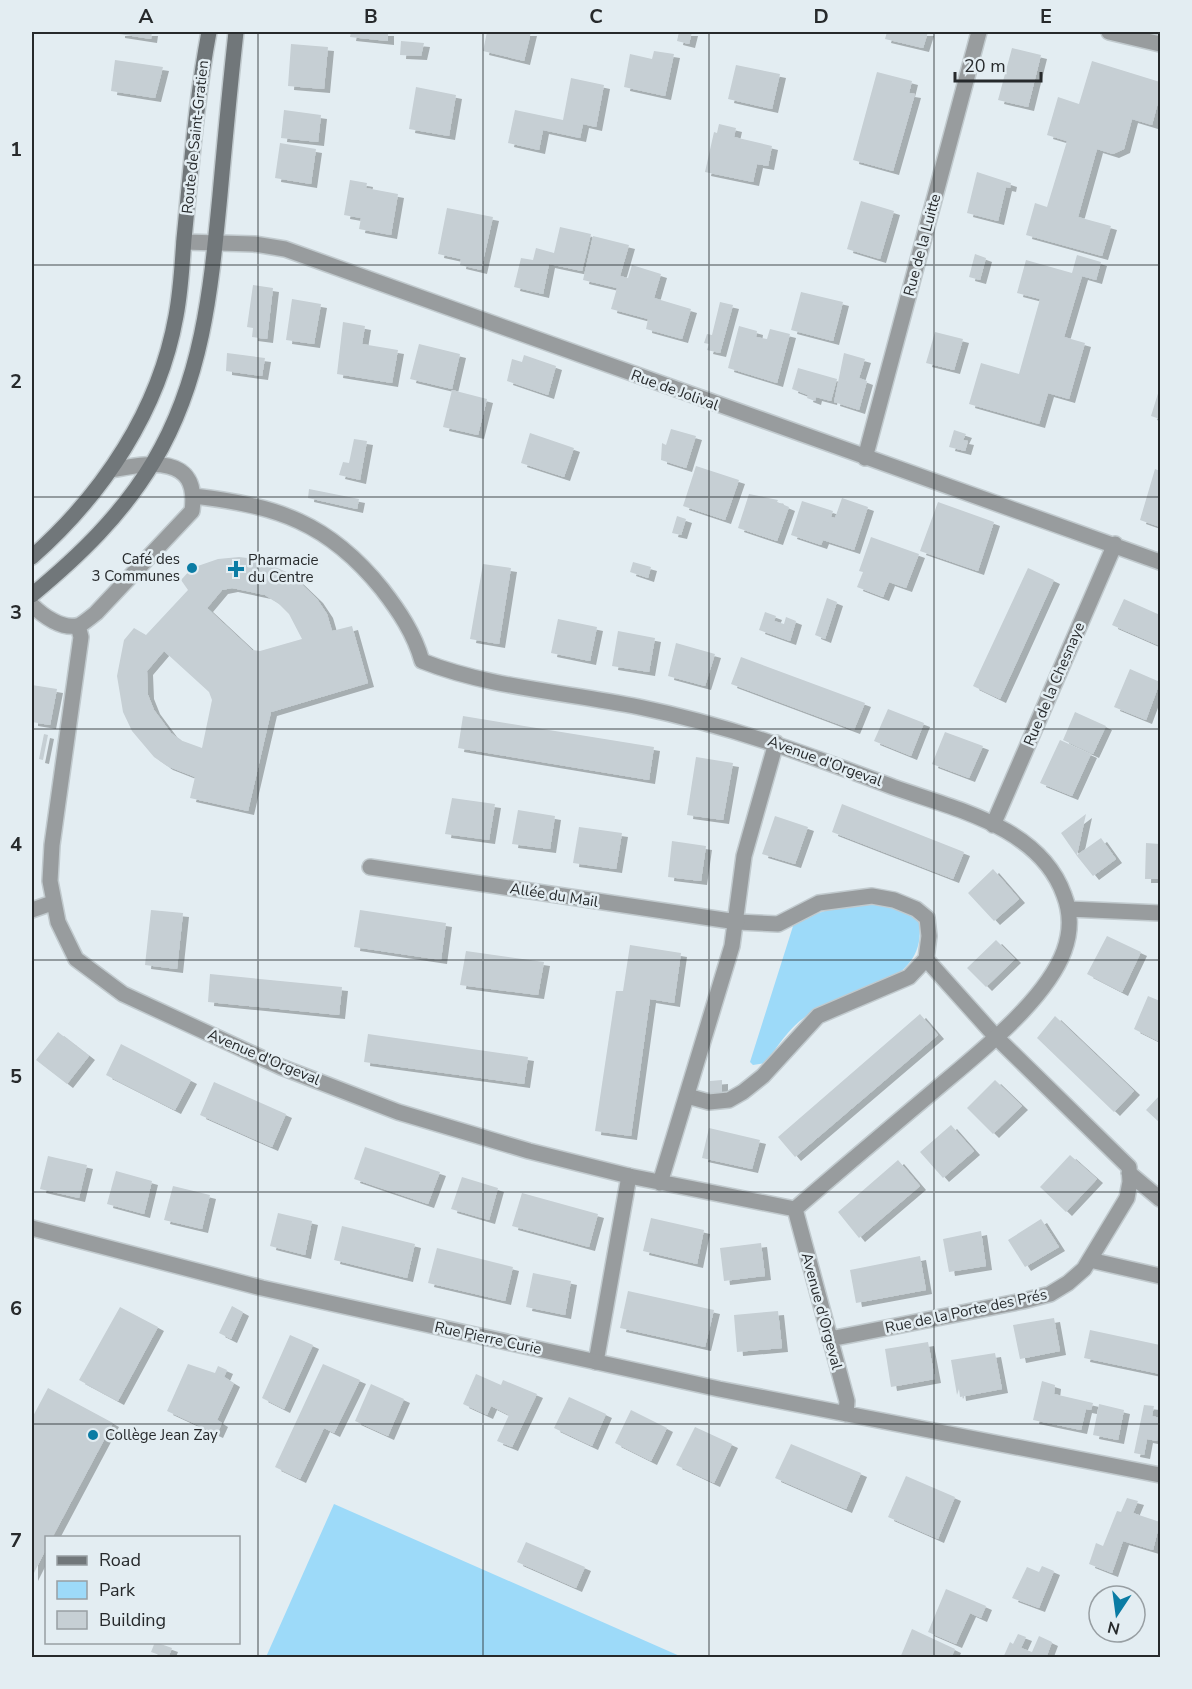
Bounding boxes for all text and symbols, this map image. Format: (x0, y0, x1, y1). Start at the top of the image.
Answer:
text: A (139, 3, 154, 30)
text: B (364, 3, 378, 30)
text: C (589, 3, 603, 30)
text: D (813, 3, 829, 30)
text: E (1040, 3, 1052, 30)
scale bar (955, 45, 1040, 83)
text: 20 m (964, 54, 1006, 78)
street label: Route de Saint-Gratien (177, 59, 213, 215)
text: 1 (10, 136, 22, 163)
street label: Rue de la Luitte (899, 192, 945, 298)
street label: Rue de Jolival (628, 365, 722, 415)
text: 2 (10, 368, 22, 395)
place label: Café des 3 Communes (91, 549, 180, 586)
place label: Pharmacie du Centre (248, 550, 319, 587)
marker: Café des 3 Communes (185, 561, 199, 575)
marker: Pharmacie du Centre (229, 562, 243, 576)
text: 3 (10, 599, 22, 626)
street label: Rue de la Chesnaye (1019, 619, 1089, 749)
street label: Avenue d'Orgeval (765, 731, 886, 791)
text: 4 (10, 831, 22, 858)
street label: Allée du Mail (508, 878, 600, 912)
street label: Avenue d'Orgeval (205, 1024, 324, 1090)
text: 5 (10, 1063, 22, 1090)
street label: Avenue d'Orgeval (797, 1250, 847, 1372)
street label: Rue de la Porte des Prés (883, 1284, 1049, 1338)
text: 6 (10, 1295, 22, 1322)
street label: Rue Pierre Curie (433, 1317, 543, 1359)
place label: Collège Jean Zay (105, 1425, 218, 1445)
marker: Collège Jean Zay (86, 1428, 100, 1442)
text: 7 (10, 1527, 22, 1554)
legend (45, 1536, 240, 1644)
text: Road (99, 1548, 141, 1572)
text: Park (99, 1578, 136, 1602)
north arrow (1087, 1584, 1147, 1644)
text: Building (99, 1608, 166, 1632)
text: N (1106, 1616, 1122, 1640)

